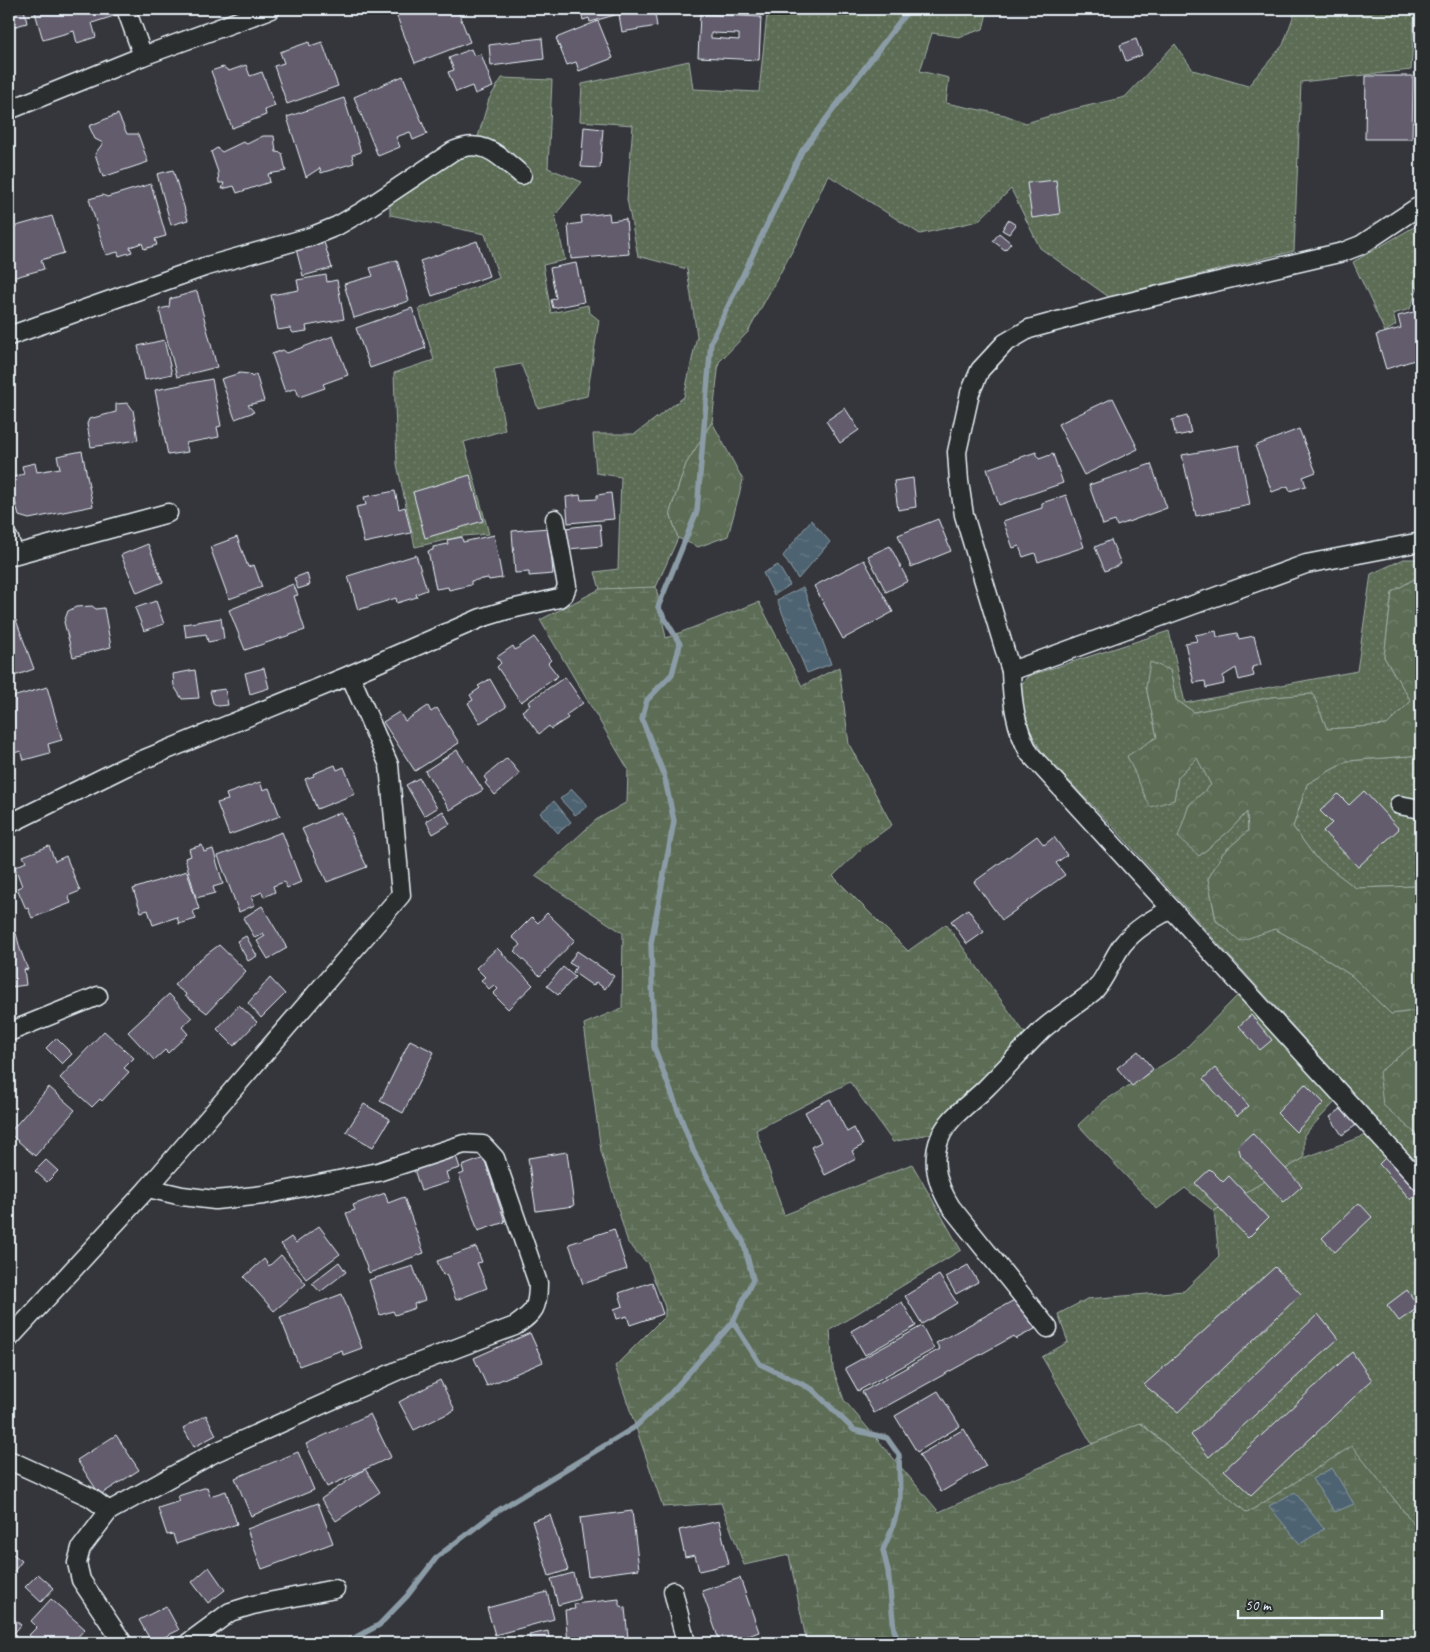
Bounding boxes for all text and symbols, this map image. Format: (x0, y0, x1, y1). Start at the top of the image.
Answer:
scale bar (1238, 1587, 1381, 1619)
text: 50 m (1245, 1596, 1272, 1615)

